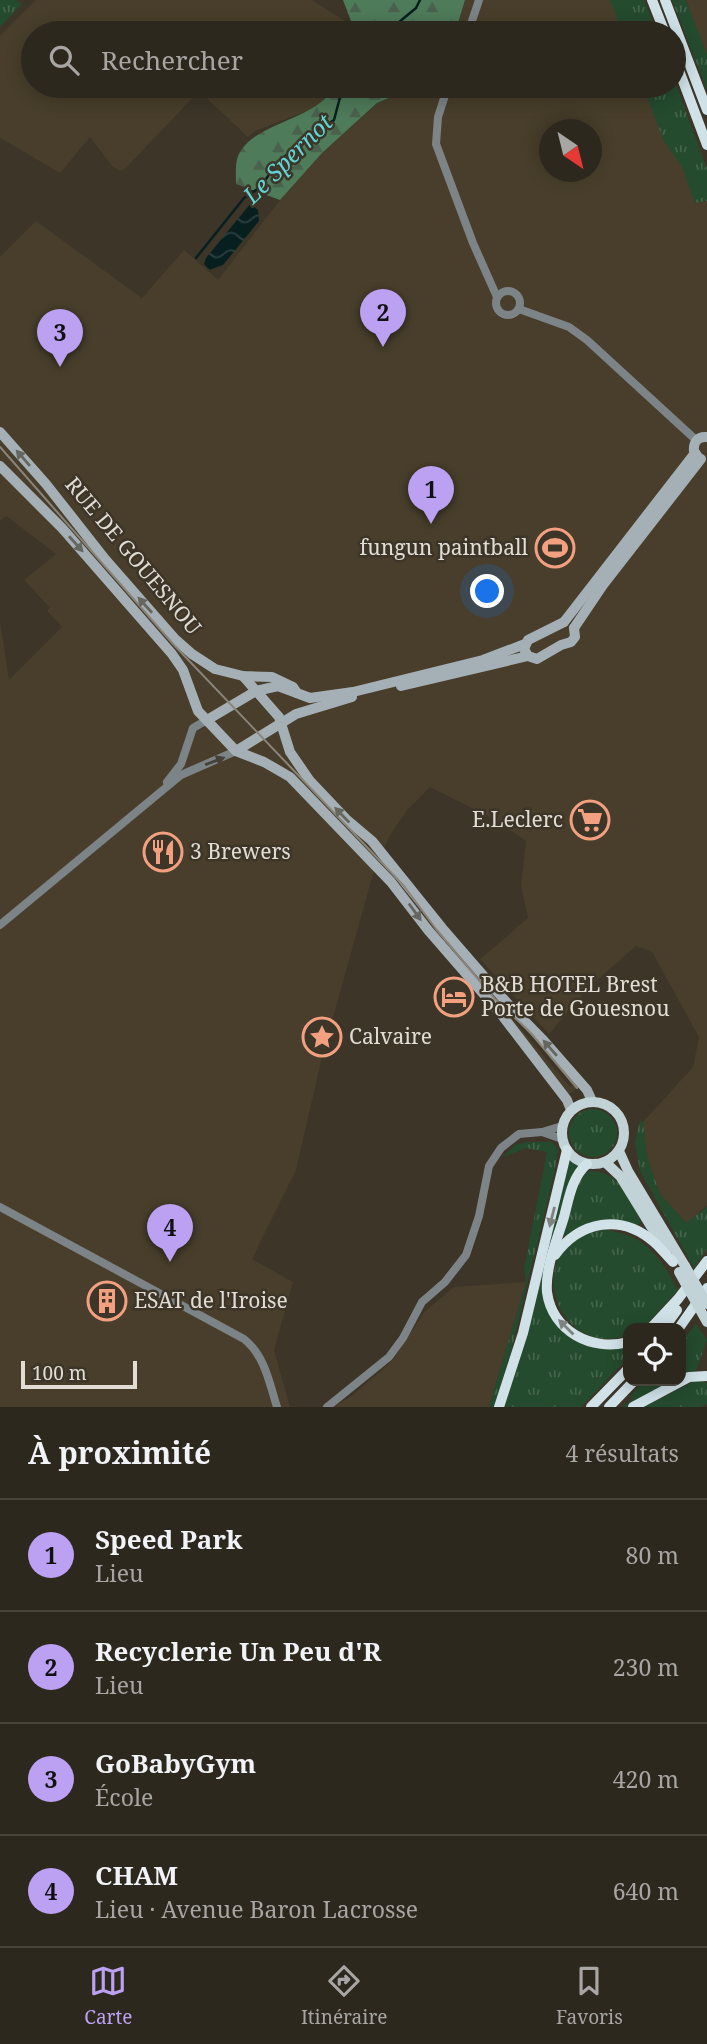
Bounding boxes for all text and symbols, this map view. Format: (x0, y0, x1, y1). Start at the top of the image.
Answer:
search box (21, 21, 686, 98)
icon: search (45, 41, 83, 79)
text: Rechercher (101, 42, 243, 78)
water label: Le Spernot (235, 106, 340, 211)
north arrow (539, 119, 602, 182)
pin: 2 (360, 289, 406, 347)
pin: 3 (37, 309, 83, 367)
one-way arrow (16, 449, 31, 466)
pin: 1 (408, 466, 454, 524)
street label: RUE DE GOUESNOU (59, 471, 208, 640)
sports icon: fungun paintball (534, 527, 576, 569)
place label: fungun paintball (360, 533, 528, 561)
one-way arrow (68, 535, 83, 552)
your location (470, 574, 504, 608)
one-way arrow (137, 596, 153, 614)
one-way arrow (205, 756, 226, 767)
supermarket icon: E.Leclerc (569, 799, 611, 841)
place label: E.Leclerc (472, 805, 563, 833)
one-way arrow (335, 807, 351, 824)
restaurant icon: 3 Brewers (142, 831, 184, 873)
place label: 3 Brewers (190, 837, 291, 865)
one-way arrow (408, 903, 422, 921)
place label: B&B HOTEL Brest Porte de Gouesnou (481, 970, 670, 1022)
hotel icon: B&B HOTEL Brest Porte de Gouesnou (433, 976, 475, 1018)
place icon: Calvaire (301, 1016, 343, 1058)
place label: Calvaire (349, 1022, 432, 1050)
one-way arrow (543, 1039, 558, 1056)
pin: 4 (147, 1204, 193, 1262)
one-way arrow (546, 1206, 557, 1228)
building icon: ESAT de l'Iroise (86, 1280, 128, 1322)
place label: ESAT de l'Iroise (134, 1286, 288, 1314)
one-way arrow (558, 1318, 575, 1335)
map controls (623, 1323, 686, 1386)
button: locate (623, 1323, 686, 1386)
scale bar (21, 1358, 136, 1390)
text: 100 m (32, 1360, 87, 1386)
text: À proximité (28, 1432, 211, 1473)
text: 4 résultats (565, 1437, 679, 1469)
text: Speed Park (95, 1521, 243, 1557)
text: 1 (45, 1539, 58, 1571)
text: 80 m (626, 1539, 679, 1571)
text: Lieu (95, 1557, 144, 1589)
text: Recyclerie Un Peu d'R (95, 1633, 381, 1669)
text: 2 (45, 1651, 58, 1683)
text: 230 m (613, 1651, 679, 1683)
text: Lieu (95, 1669, 144, 1701)
text: GoBabyGym (95, 1745, 256, 1781)
text: 3 (45, 1763, 58, 1795)
text: 420 m (613, 1763, 679, 1795)
text: École (95, 1781, 153, 1813)
text: CHAM (95, 1857, 178, 1893)
text: 4 (45, 1875, 58, 1907)
text: 640 m (613, 1875, 679, 1907)
text: Lieu · Avenue Baron Lacrosse (95, 1893, 418, 1925)
tab: Carte (84, 1962, 132, 2030)
tab: Itinéraire (301, 1962, 388, 2030)
tab: Favoris (556, 1962, 623, 2030)

